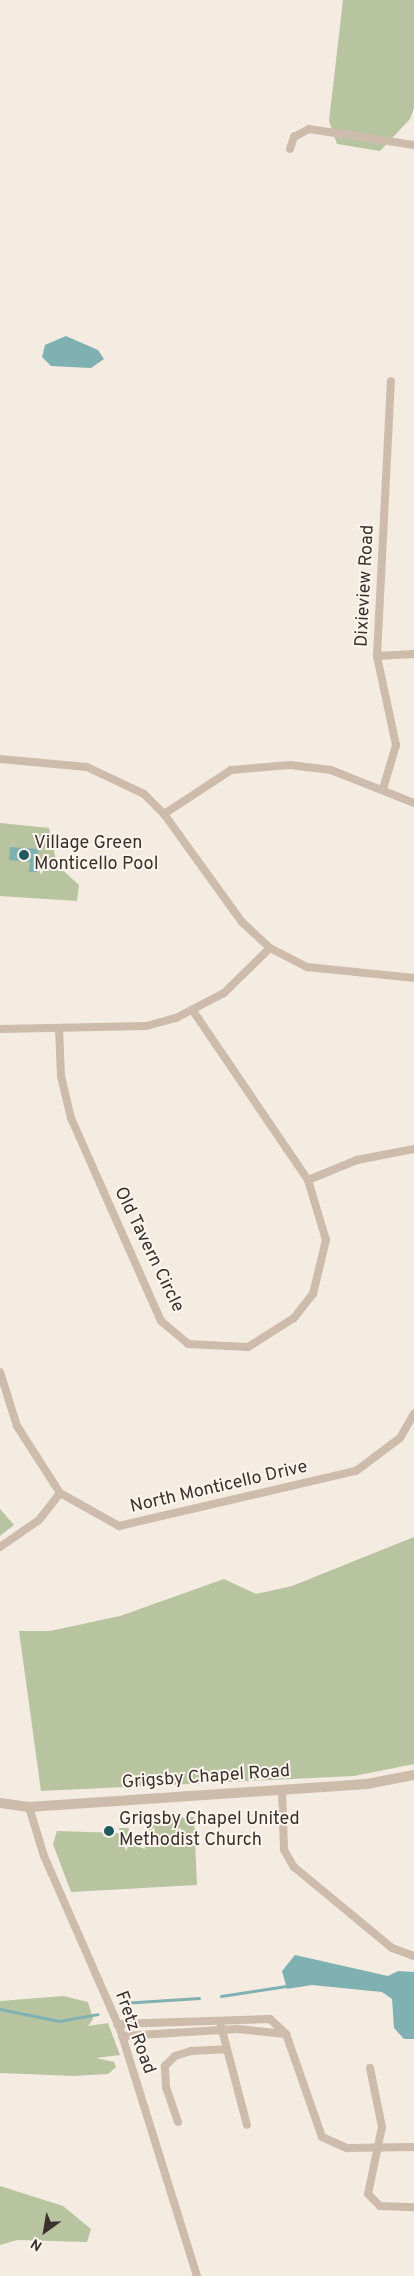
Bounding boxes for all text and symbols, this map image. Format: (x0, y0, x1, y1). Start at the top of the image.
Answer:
street label: Dixieview Road (352, 524, 380, 648)
place label: Village Green Monticello Pool (34, 834, 158, 876)
marker: Village Green Monticello Pool (18, 849, 30, 861)
street label: Old Tavern Circle (108, 1184, 188, 1316)
street label: North Monticello Drive (128, 1457, 310, 1519)
street label: Grigsby Chapel Road (121, 1761, 291, 1795)
place label: Grigsby Chapel United Methodist Church (119, 1810, 300, 1852)
marker: Grigsby Chapel United Methodist Church (103, 1825, 115, 1837)
street label: Fretz Road (109, 1989, 159, 2077)
north arrow (20, 2206, 70, 2256)
text: N (28, 2234, 46, 2254)

